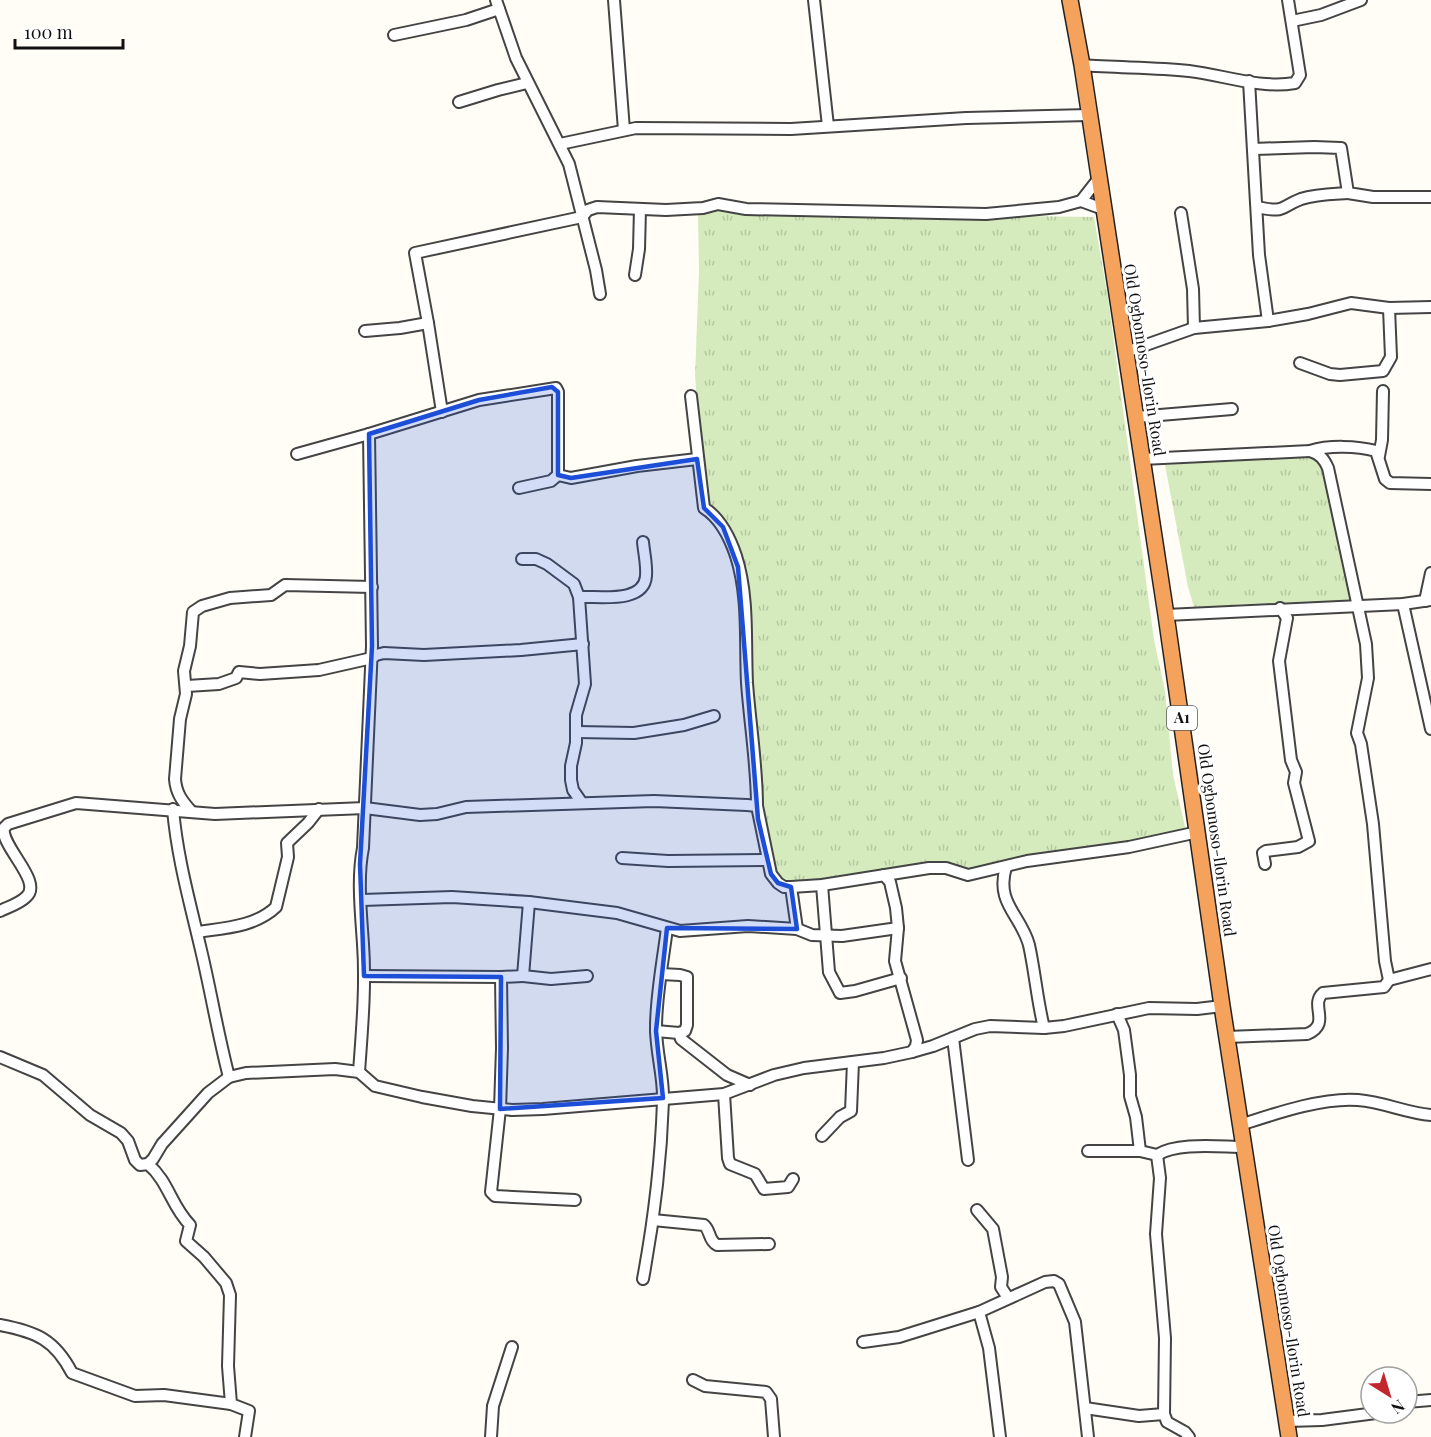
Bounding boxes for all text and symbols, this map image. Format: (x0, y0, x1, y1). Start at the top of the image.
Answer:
scale bar (15, 12, 123, 50)
text: 100 m (24, 20, 73, 44)
street label: Old Ogbomoso-Ilorin Road (1120, 262, 1171, 458)
road number: A1 (1167, 706, 1197, 730)
street label: Old Ogbomoso-Ilorin Road (1194, 742, 1241, 938)
street label: Old Ogbomoso-Ilorin Road (1264, 1223, 1315, 1419)
north arrow (1359, 1365, 1419, 1425)
text: N (1387, 1396, 1409, 1420)

